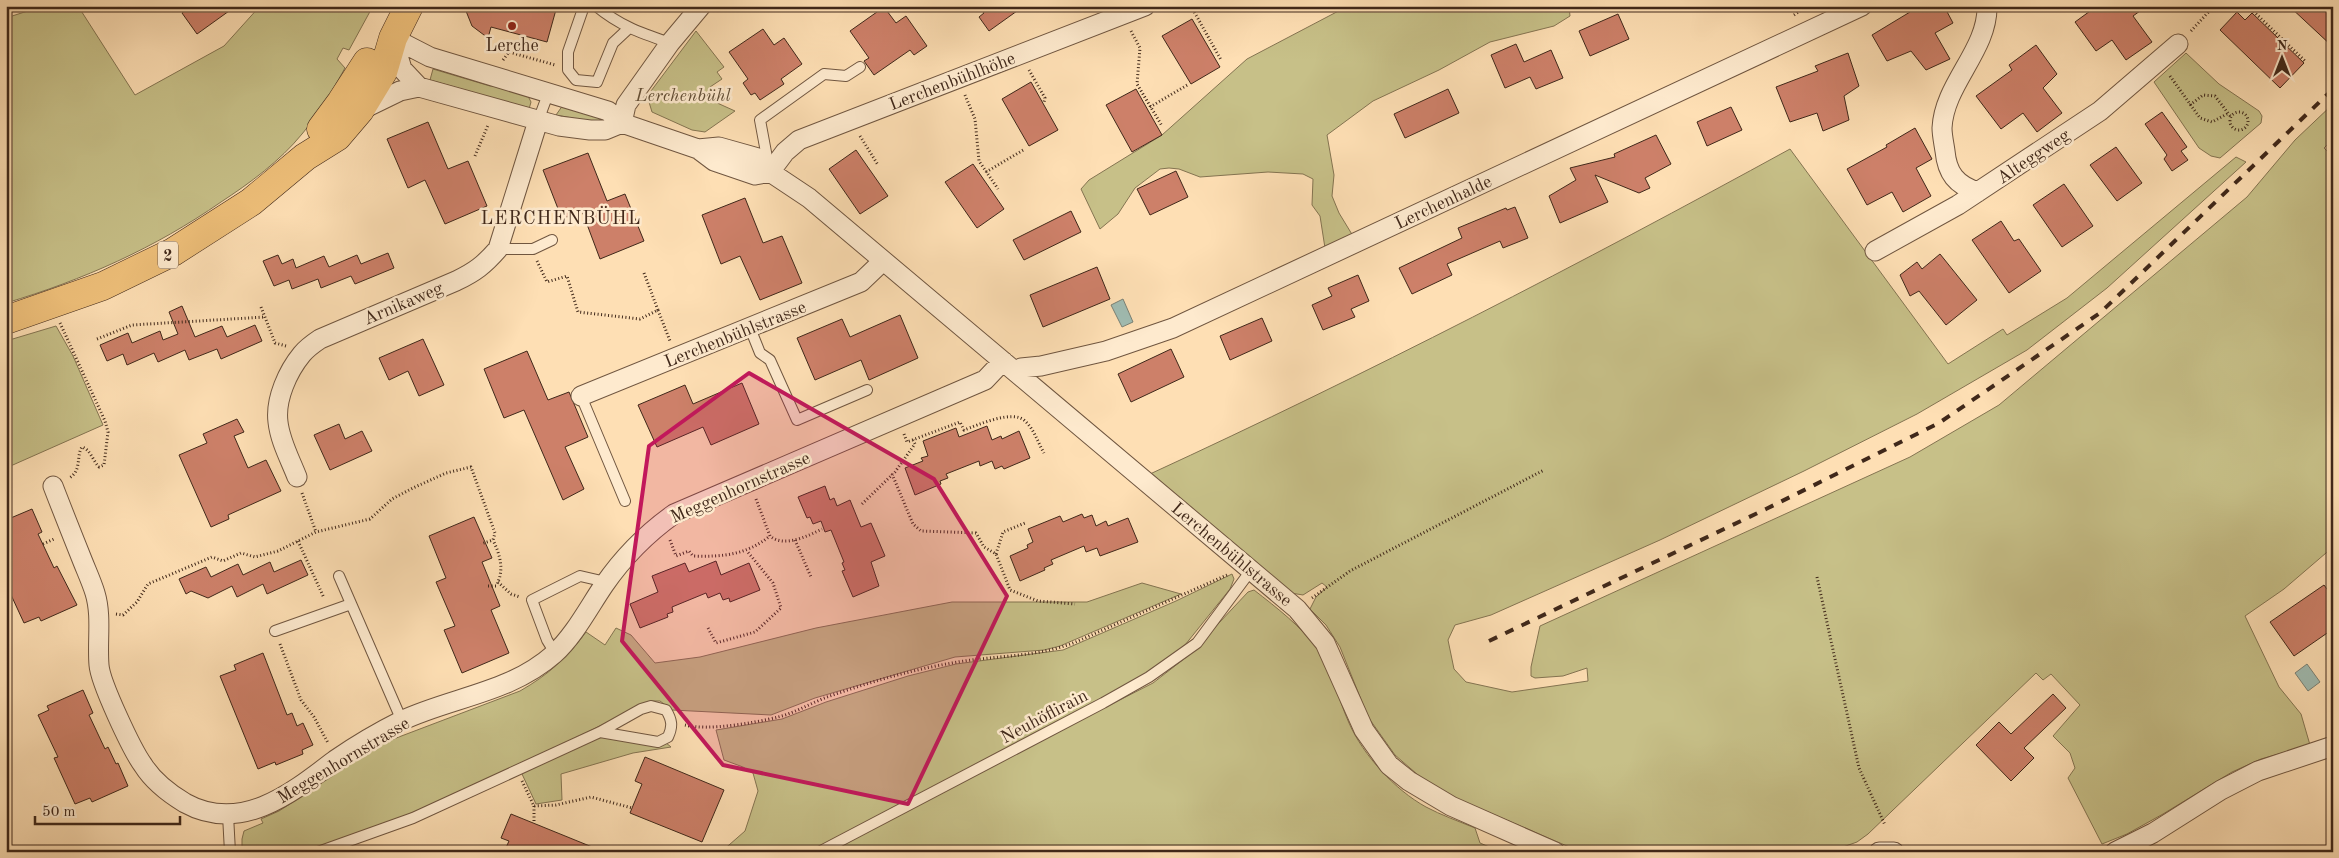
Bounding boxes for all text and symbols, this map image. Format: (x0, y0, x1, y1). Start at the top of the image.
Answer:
marker: Lerche (506, 20, 518, 32)
north arrow (2256, 32, 2306, 82)
place label: Lerche (485, 37, 539, 55)
text: N (2277, 39, 2288, 53)
street label: Lerchenbühlhöhe (887, 50, 1018, 114)
park label: Lerchenbühl (634, 87, 731, 105)
street label: Alteggweg (1994, 126, 2074, 188)
street label: Lerchenhalde (1392, 173, 1495, 233)
district label: LERCHENBÜHL (480, 206, 642, 229)
road number: 2 (158, 242, 178, 268)
street label: Arnikaweg (361, 279, 446, 329)
street label: Lerchenbühlstrasse (662, 298, 809, 372)
street label: Meggenhornstrasse (668, 449, 813, 527)
street label: Lerchenbühlstrasse (1168, 499, 1295, 610)
street label: Neuhöflirain (998, 686, 1091, 747)
street label: Meggenhornstrasse (274, 714, 413, 807)
scale bar (35, 793, 180, 825)
text: 50 m (42, 805, 76, 820)

